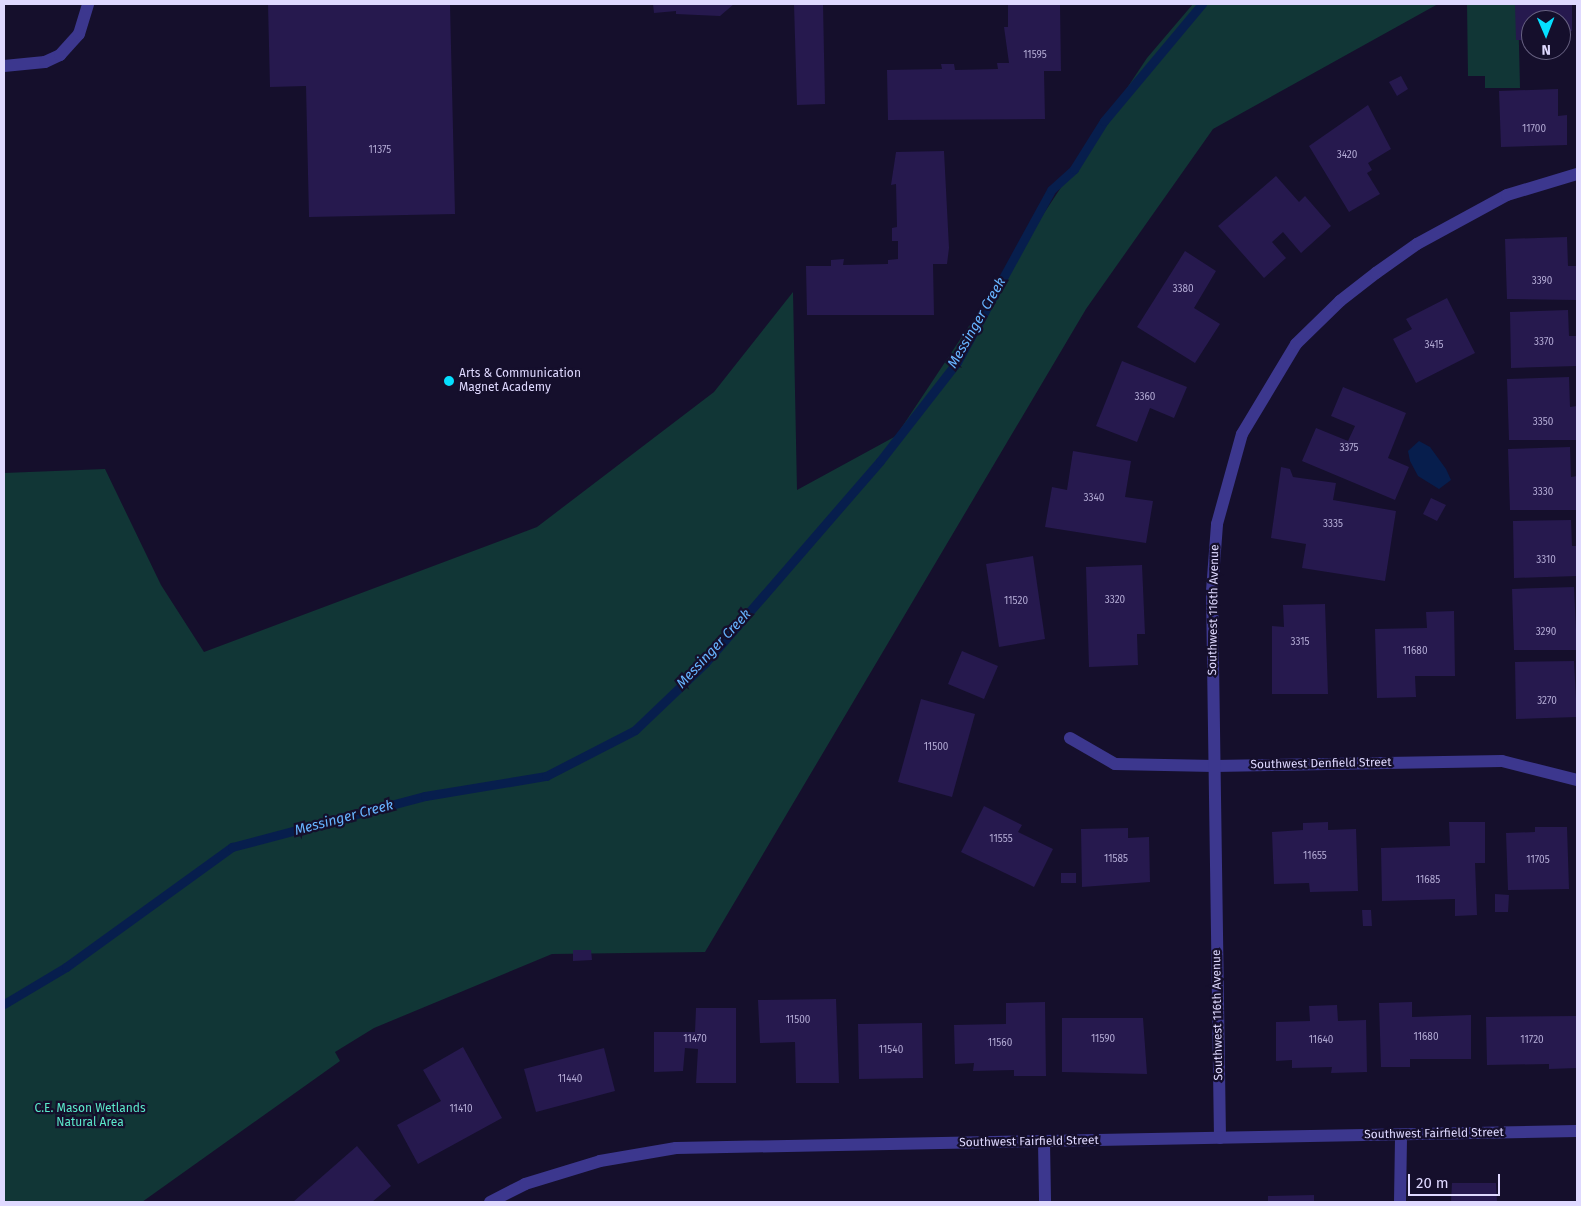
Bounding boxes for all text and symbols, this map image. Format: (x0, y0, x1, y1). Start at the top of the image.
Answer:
north arrow (1521, 10, 1571, 60)
text: N (1541, 41, 1551, 58)
house number: 11595 (1023, 50, 1047, 62)
house number: 11700 (1522, 124, 1546, 136)
house number: 11375 (369, 145, 391, 157)
house number: 3420 (1337, 150, 1357, 162)
water label: Messinger Creek (944, 275, 1010, 371)
house number: 3390 (1532, 276, 1552, 288)
house number: 3380 (1172, 284, 1194, 296)
house number: 3370 (1534, 337, 1554, 349)
house number: 3415 (1424, 340, 1444, 352)
place label: Arts & Communication Magnet Academy (459, 367, 581, 395)
marker: Arts & Communication Magnet Academy (443, 375, 455, 387)
house number: 3360 (1135, 392, 1155, 404)
house number: 3350 (1533, 417, 1553, 429)
house number: 3375 (1339, 443, 1359, 455)
house number: 3330 (1533, 487, 1553, 499)
house number: 3340 (1084, 493, 1104, 505)
house number: 3335 (1323, 519, 1343, 531)
street label: Southwest 116th Avenue (1206, 544, 1222, 676)
house number: 3310 (1536, 555, 1556, 567)
house number: 3320 (1105, 595, 1125, 607)
house number: 11520 (1004, 596, 1028, 608)
water label: Messinger Creek (673, 606, 755, 692)
house number: 3290 (1536, 627, 1556, 639)
house number: 3315 (1290, 637, 1310, 649)
house number: 11680 (1403, 646, 1427, 658)
house number: 3270 (1537, 696, 1557, 708)
house number: 11500 (924, 742, 948, 754)
street label: Southwest Denfield Street (1250, 756, 1392, 772)
water label: Messinger Creek (293, 797, 395, 839)
house number: 11555 (989, 834, 1013, 846)
house number: 11655 (1303, 851, 1327, 863)
house number: 11585 (1104, 854, 1128, 866)
house number: 11705 (1526, 855, 1550, 867)
house number: 11685 (1416, 875, 1440, 887)
street label: Southwest 116th Avenue (1210, 949, 1226, 1081)
house number: 11500 (786, 1015, 810, 1027)
house number: 11680 (1414, 1032, 1438, 1044)
house number: 11470 (683, 1034, 707, 1046)
house number: 11590 (1091, 1034, 1115, 1046)
house number: 11640 (1309, 1035, 1333, 1047)
house number: 11720 (1520, 1035, 1544, 1047)
house number: 11560 (988, 1038, 1012, 1050)
house number: 11540 (879, 1045, 903, 1057)
house number: 11440 (558, 1074, 582, 1086)
park label: C.E. Mason Wetlands Natural Area (35, 1102, 145, 1130)
house number: 11410 (449, 1104, 473, 1116)
street label: Southwest Fairfield Street (1364, 1126, 1504, 1142)
street label: Southwest Fairfield Street (959, 1134, 1099, 1150)
scale bar (1411, 1164, 1504, 1196)
text: 20 m (1416, 1174, 1449, 1192)

